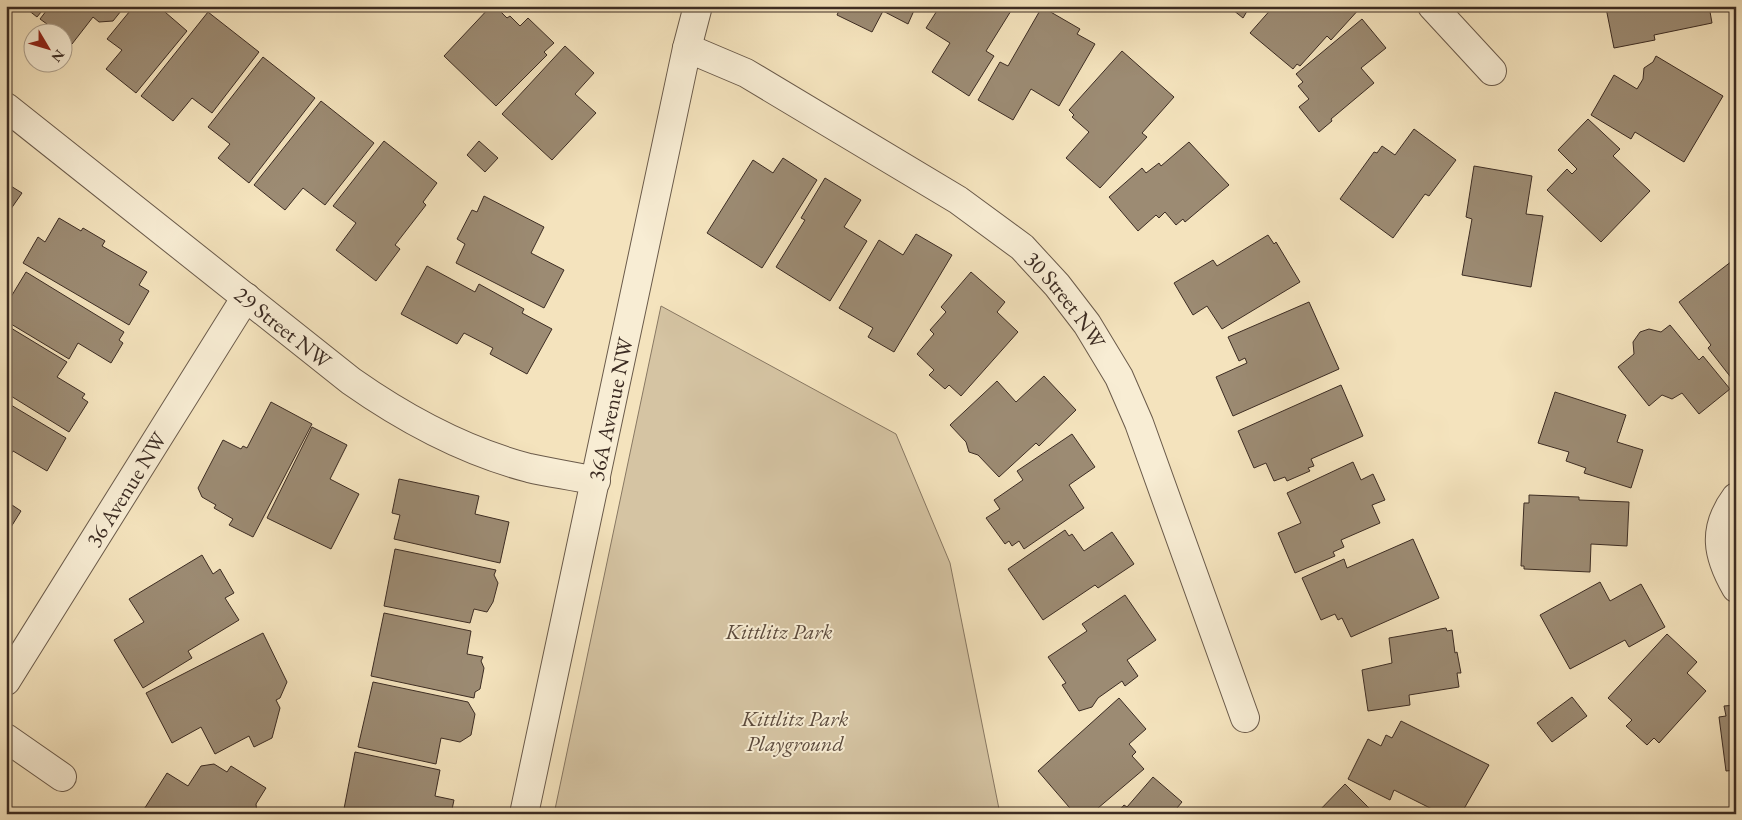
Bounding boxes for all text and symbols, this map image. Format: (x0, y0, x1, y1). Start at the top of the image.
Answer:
north arrow (22, 22, 72, 72)
text: N (47, 46, 69, 67)
street label: 30 Street NW (1018, 245, 1113, 354)
street label: 29 Street NW (229, 280, 338, 375)
street label: 36A Avenue NW (581, 334, 640, 483)
street label: 36 Avenue NW (79, 426, 173, 552)
park label: Kittlitz Park (725, 617, 832, 646)
park label: Kittlitz Park Playground (741, 704, 848, 758)

